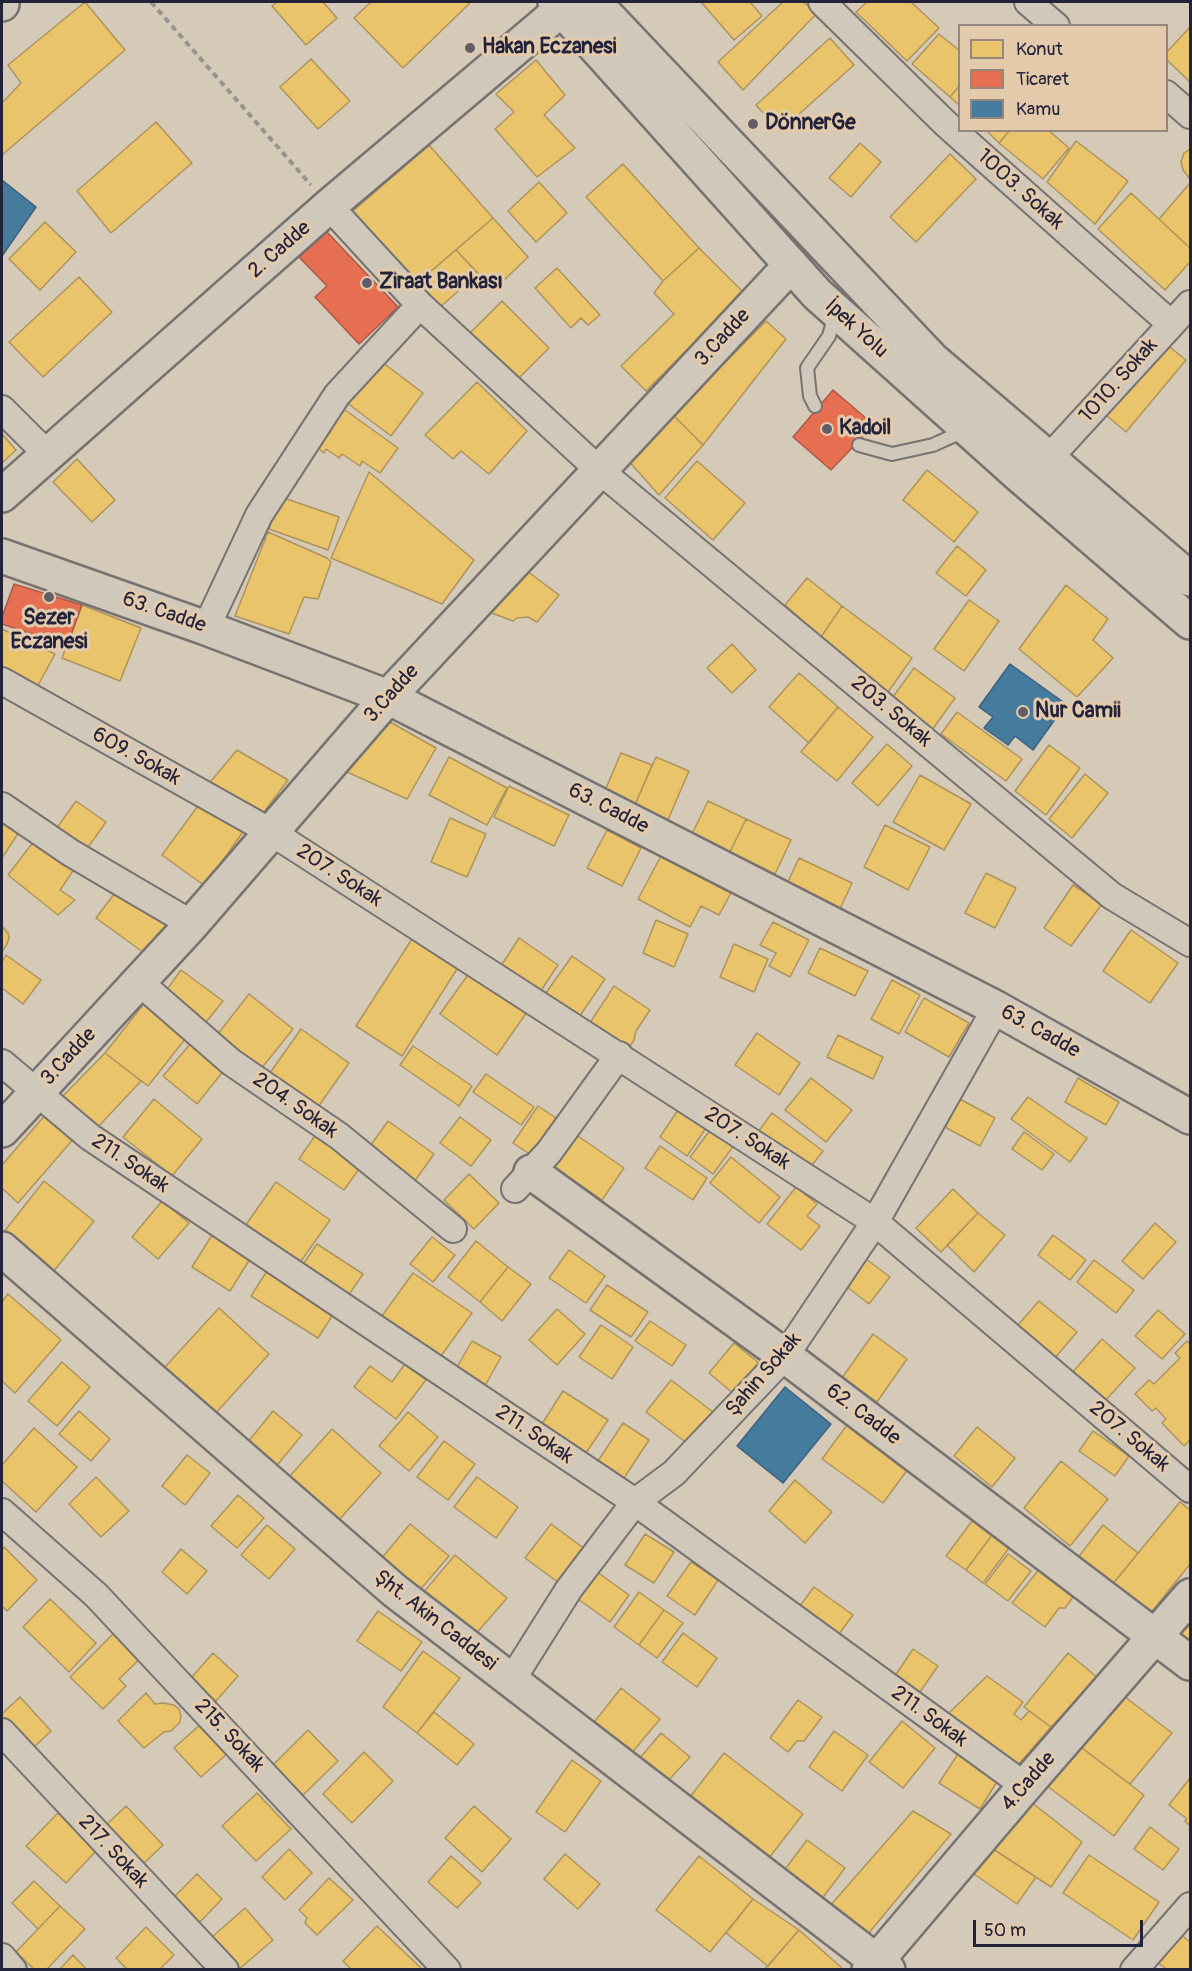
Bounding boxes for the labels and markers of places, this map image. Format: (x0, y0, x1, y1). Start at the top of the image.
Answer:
place label: Hakan Eczanesi (482, 35, 616, 61)
marker: Hakan Eczanesi (463, 41, 477, 55)
place label: DönnerGe (765, 111, 856, 137)
marker: DönnerGe (746, 117, 760, 131)
place label: Ziraat Bankası (379, 270, 503, 296)
marker: Ziraat Bankası (360, 276, 374, 290)
place label: Kadoil (839, 416, 891, 442)
marker: Kadoil (820, 422, 834, 436)
marker: Sezer Eczanesi (42, 590, 56, 604)
place label: Sezer Eczanesi (10, 606, 88, 656)
place label: Nur Camii (1035, 699, 1121, 725)
marker: Nur Camii (1016, 705, 1030, 719)

